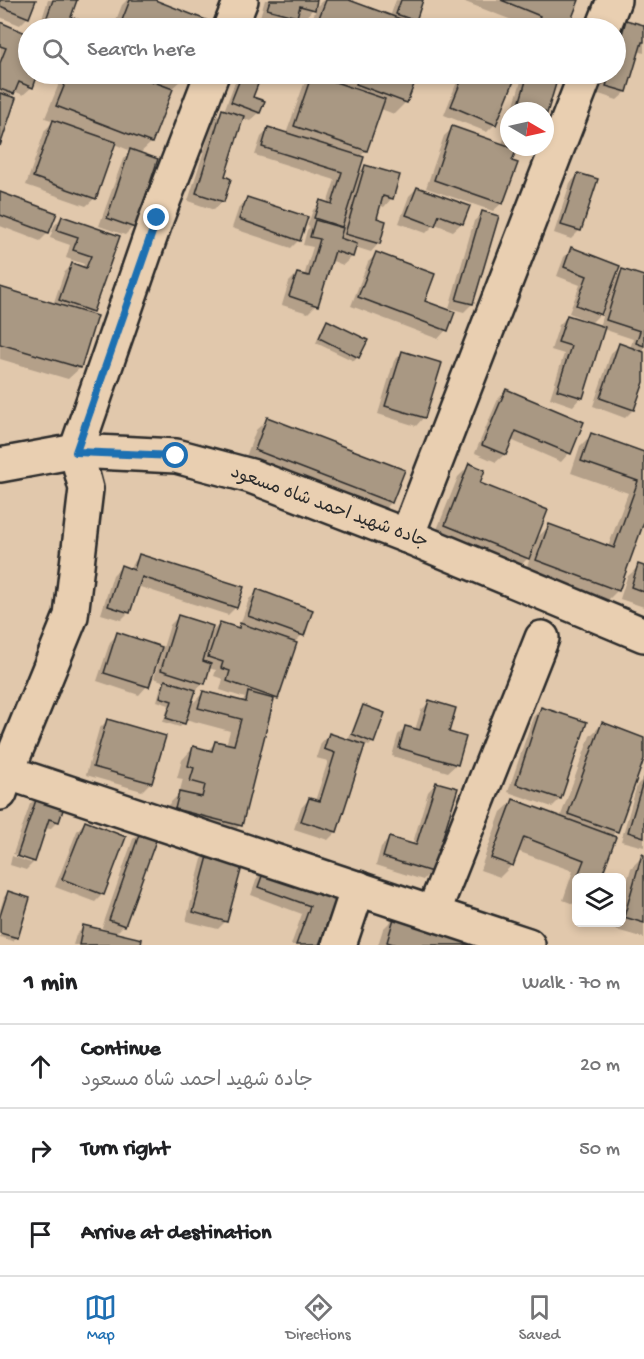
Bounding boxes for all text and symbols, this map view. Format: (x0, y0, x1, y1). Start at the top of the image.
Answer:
search box (18, 18, 626, 84)
icon: search (39, 35, 72, 68)
text: Search here (87, 38, 195, 64)
north arrow (500, 102, 554, 156)
route end (143, 204, 169, 230)
route start (162, 442, 188, 468)
street label: جاده شهيد احمد شاه مسعود (227, 462, 431, 554)
map controls (572, 873, 626, 927)
button: layers (572, 873, 626, 927)
text: 1 min (24, 969, 77, 1000)
text: Walk · 70 m (522, 973, 620, 996)
text: Continue (81, 1037, 161, 1063)
icon: ahead (24, 1050, 57, 1083)
text: 20 m (580, 1055, 620, 1078)
text: جاده شهيد احمد شاه مسعود (81, 1070, 313, 1093)
icon: right (24, 1134, 57, 1167)
text: Turn right (81, 1137, 169, 1163)
text: 50 m (579, 1139, 620, 1162)
icon: arrive (24, 1218, 57, 1251)
text: Arrive at destination (81, 1221, 271, 1247)
tab: Map (84, 1291, 117, 1346)
tab: Directions (285, 1291, 351, 1346)
tab: Saved (519, 1291, 560, 1346)

